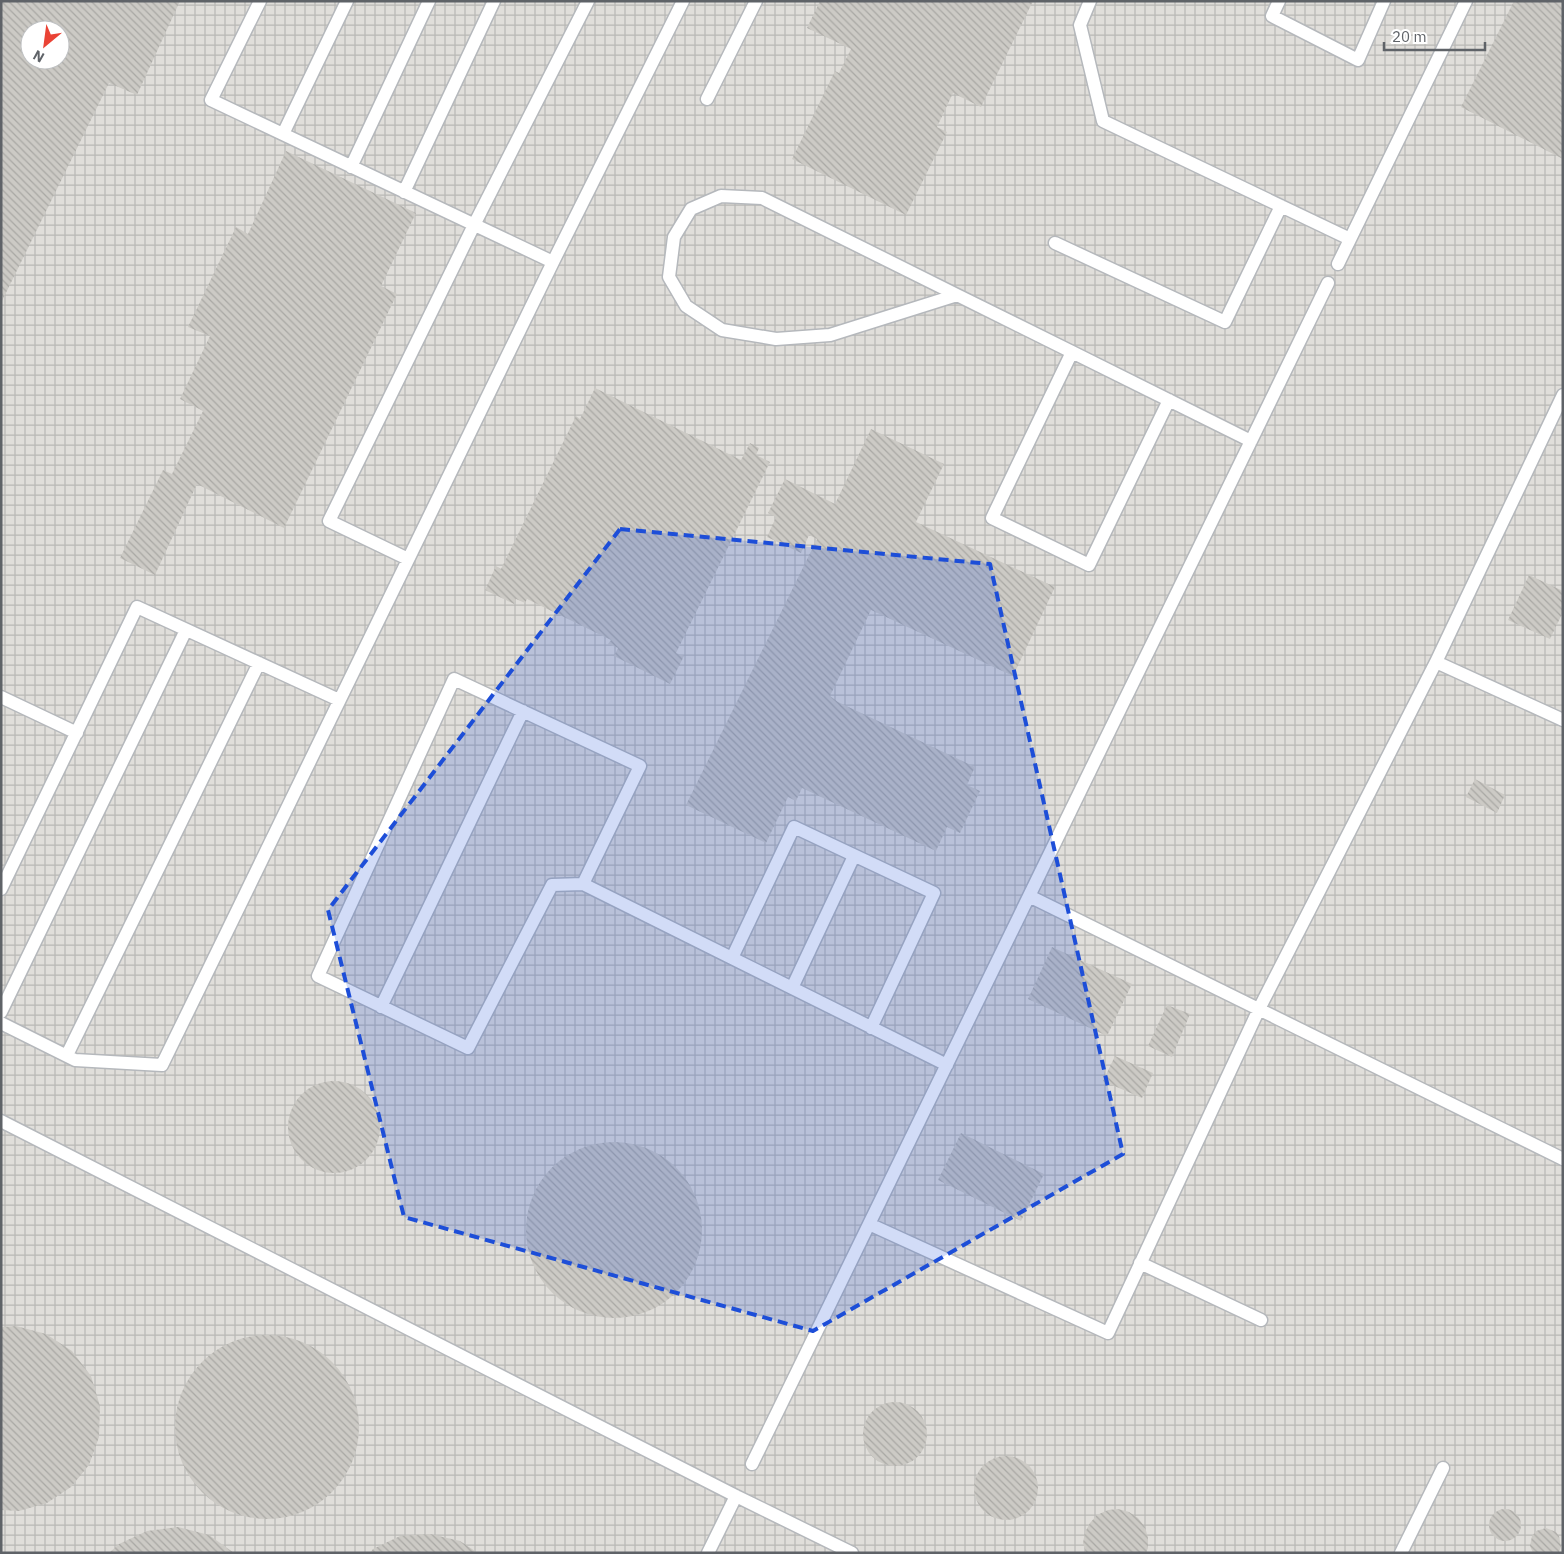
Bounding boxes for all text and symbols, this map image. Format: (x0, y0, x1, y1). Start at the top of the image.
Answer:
north arrow (20, 20, 70, 70)
scale bar (1384, 20, 1485, 52)
text: 20 m (1392, 27, 1427, 46)
text: N (30, 46, 47, 67)

